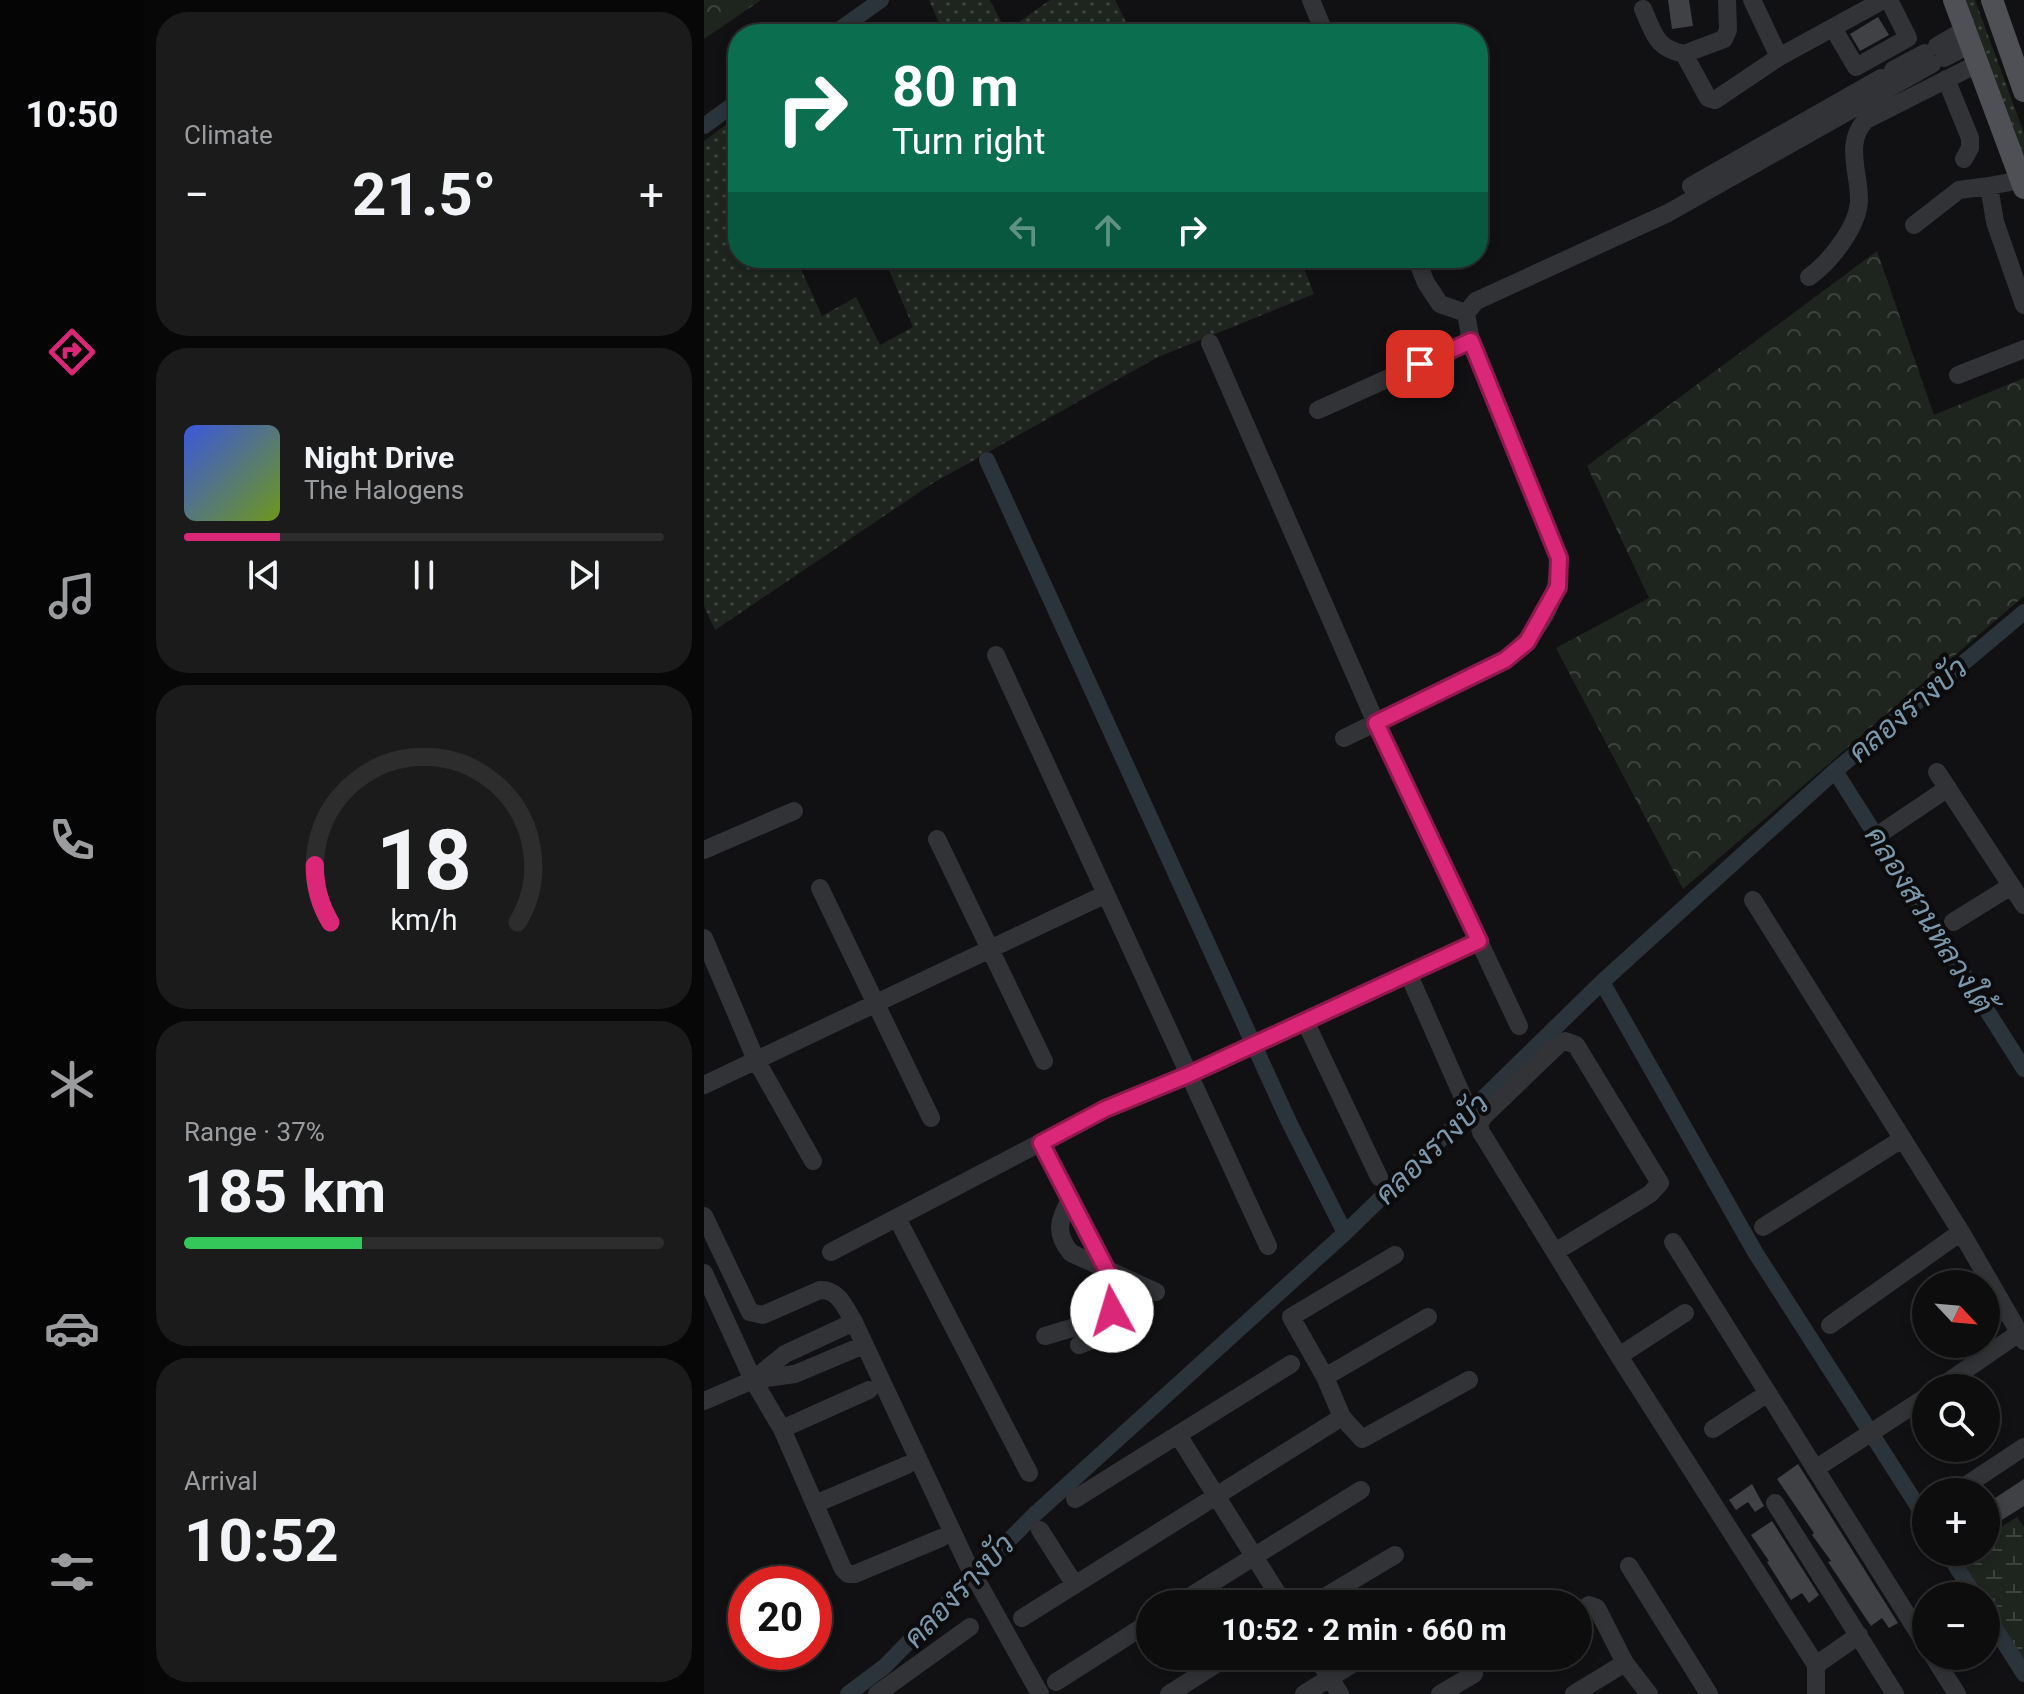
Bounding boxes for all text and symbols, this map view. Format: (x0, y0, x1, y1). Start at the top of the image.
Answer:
text: 80 m (892, 54, 1019, 120)
icon: right (760, 56, 864, 160)
text: 10:50 (26, 94, 118, 136)
text: Climate (184, 120, 273, 150)
text: Turn right (892, 121, 1045, 163)
text: 21.5° (352, 159, 496, 230)
text: − (184, 169, 209, 221)
text: + (639, 169, 664, 221)
icon: left (1002, 208, 1046, 252)
icon: ahead (1086, 208, 1130, 252)
icon: right (1170, 208, 1214, 252)
icon: directions (44, 324, 100, 380)
pin (1386, 330, 1454, 398)
icon: arrive (1398, 342, 1442, 386)
text: Night Drive (304, 440, 454, 475)
text: The Halogens (304, 475, 464, 505)
icon: previous (242, 553, 286, 597)
icon: pause (402, 553, 446, 597)
icon: next (562, 553, 606, 597)
icon: music (44, 568, 100, 624)
water label: คลองรางบัว (1841, 649, 1974, 769)
icon: phone (44, 812, 100, 868)
text: 18 (376, 812, 472, 909)
water label: คลองสวนหลวงใต้ (1858, 819, 2005, 1024)
text: km/h (390, 903, 458, 937)
icon: climate (44, 1056, 100, 1112)
water label: คลองรางบัว (1367, 1085, 1496, 1211)
text: Range · 37% (184, 1117, 325, 1147)
text: 185 km (184, 1156, 386, 1227)
position arrow (1070, 1269, 1154, 1353)
north arrow (1912, 1270, 2000, 1358)
map controls (1912, 1270, 2000, 1670)
icon: car (44, 1300, 100, 1356)
button: search (1912, 1374, 2000, 1462)
text: Arrival (184, 1466, 258, 1496)
button: + (1912, 1478, 2000, 1566)
text: 10:52 (184, 1505, 339, 1576)
water label: คลองรางบัว (895, 1526, 1021, 1655)
icon: filters (44, 1544, 100, 1600)
speed limit sign: 20 (728, 1566, 832, 1670)
button: − (1912, 1582, 2000, 1670)
text: 10:52 · 2 min · 660 m (1221, 1612, 1507, 1647)

